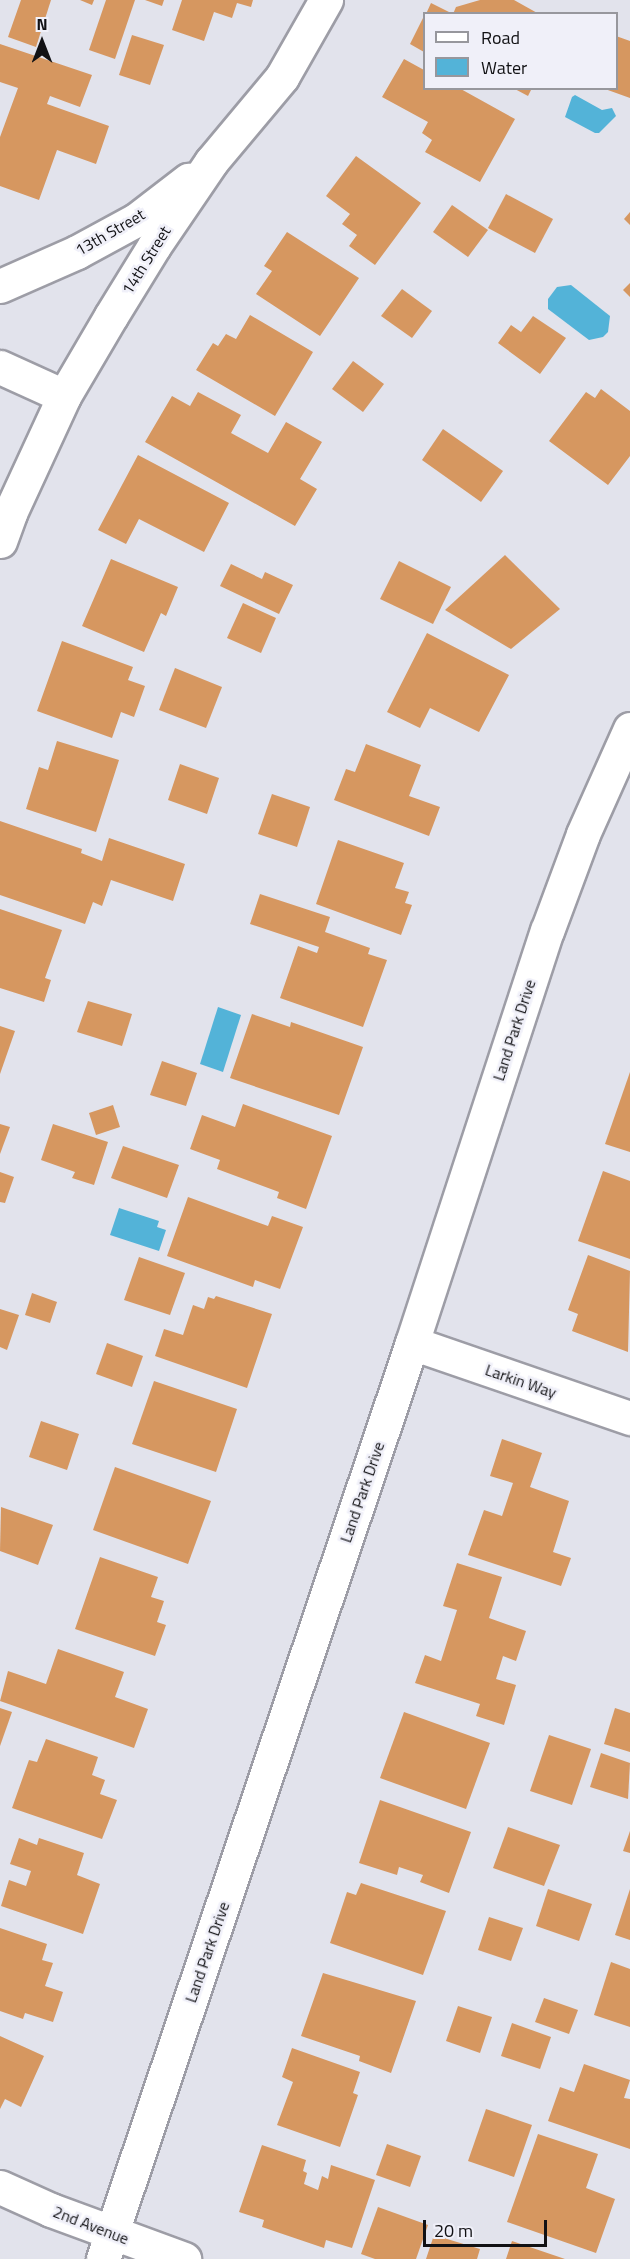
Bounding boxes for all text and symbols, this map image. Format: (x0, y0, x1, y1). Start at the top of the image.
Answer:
north arrow (12, 12, 72, 72)
text: N (36, 12, 48, 36)
legend (423, 12, 618, 90)
text: Road (481, 24, 520, 51)
text: Water (481, 54, 527, 81)
street label: 13th Street (72, 204, 148, 260)
street label: 14th Street (117, 222, 175, 298)
street label: Land Park Drive (489, 977, 539, 1083)
street label: Larkin Way (483, 1360, 559, 1402)
street label: Land Park Drive (336, 1439, 388, 1545)
street label: Land Park Drive (181, 1899, 233, 2005)
street label: 2nd Avenue (50, 2202, 132, 2248)
scale bar (426, 2208, 550, 2246)
text: 20 m (434, 2217, 473, 2244)

